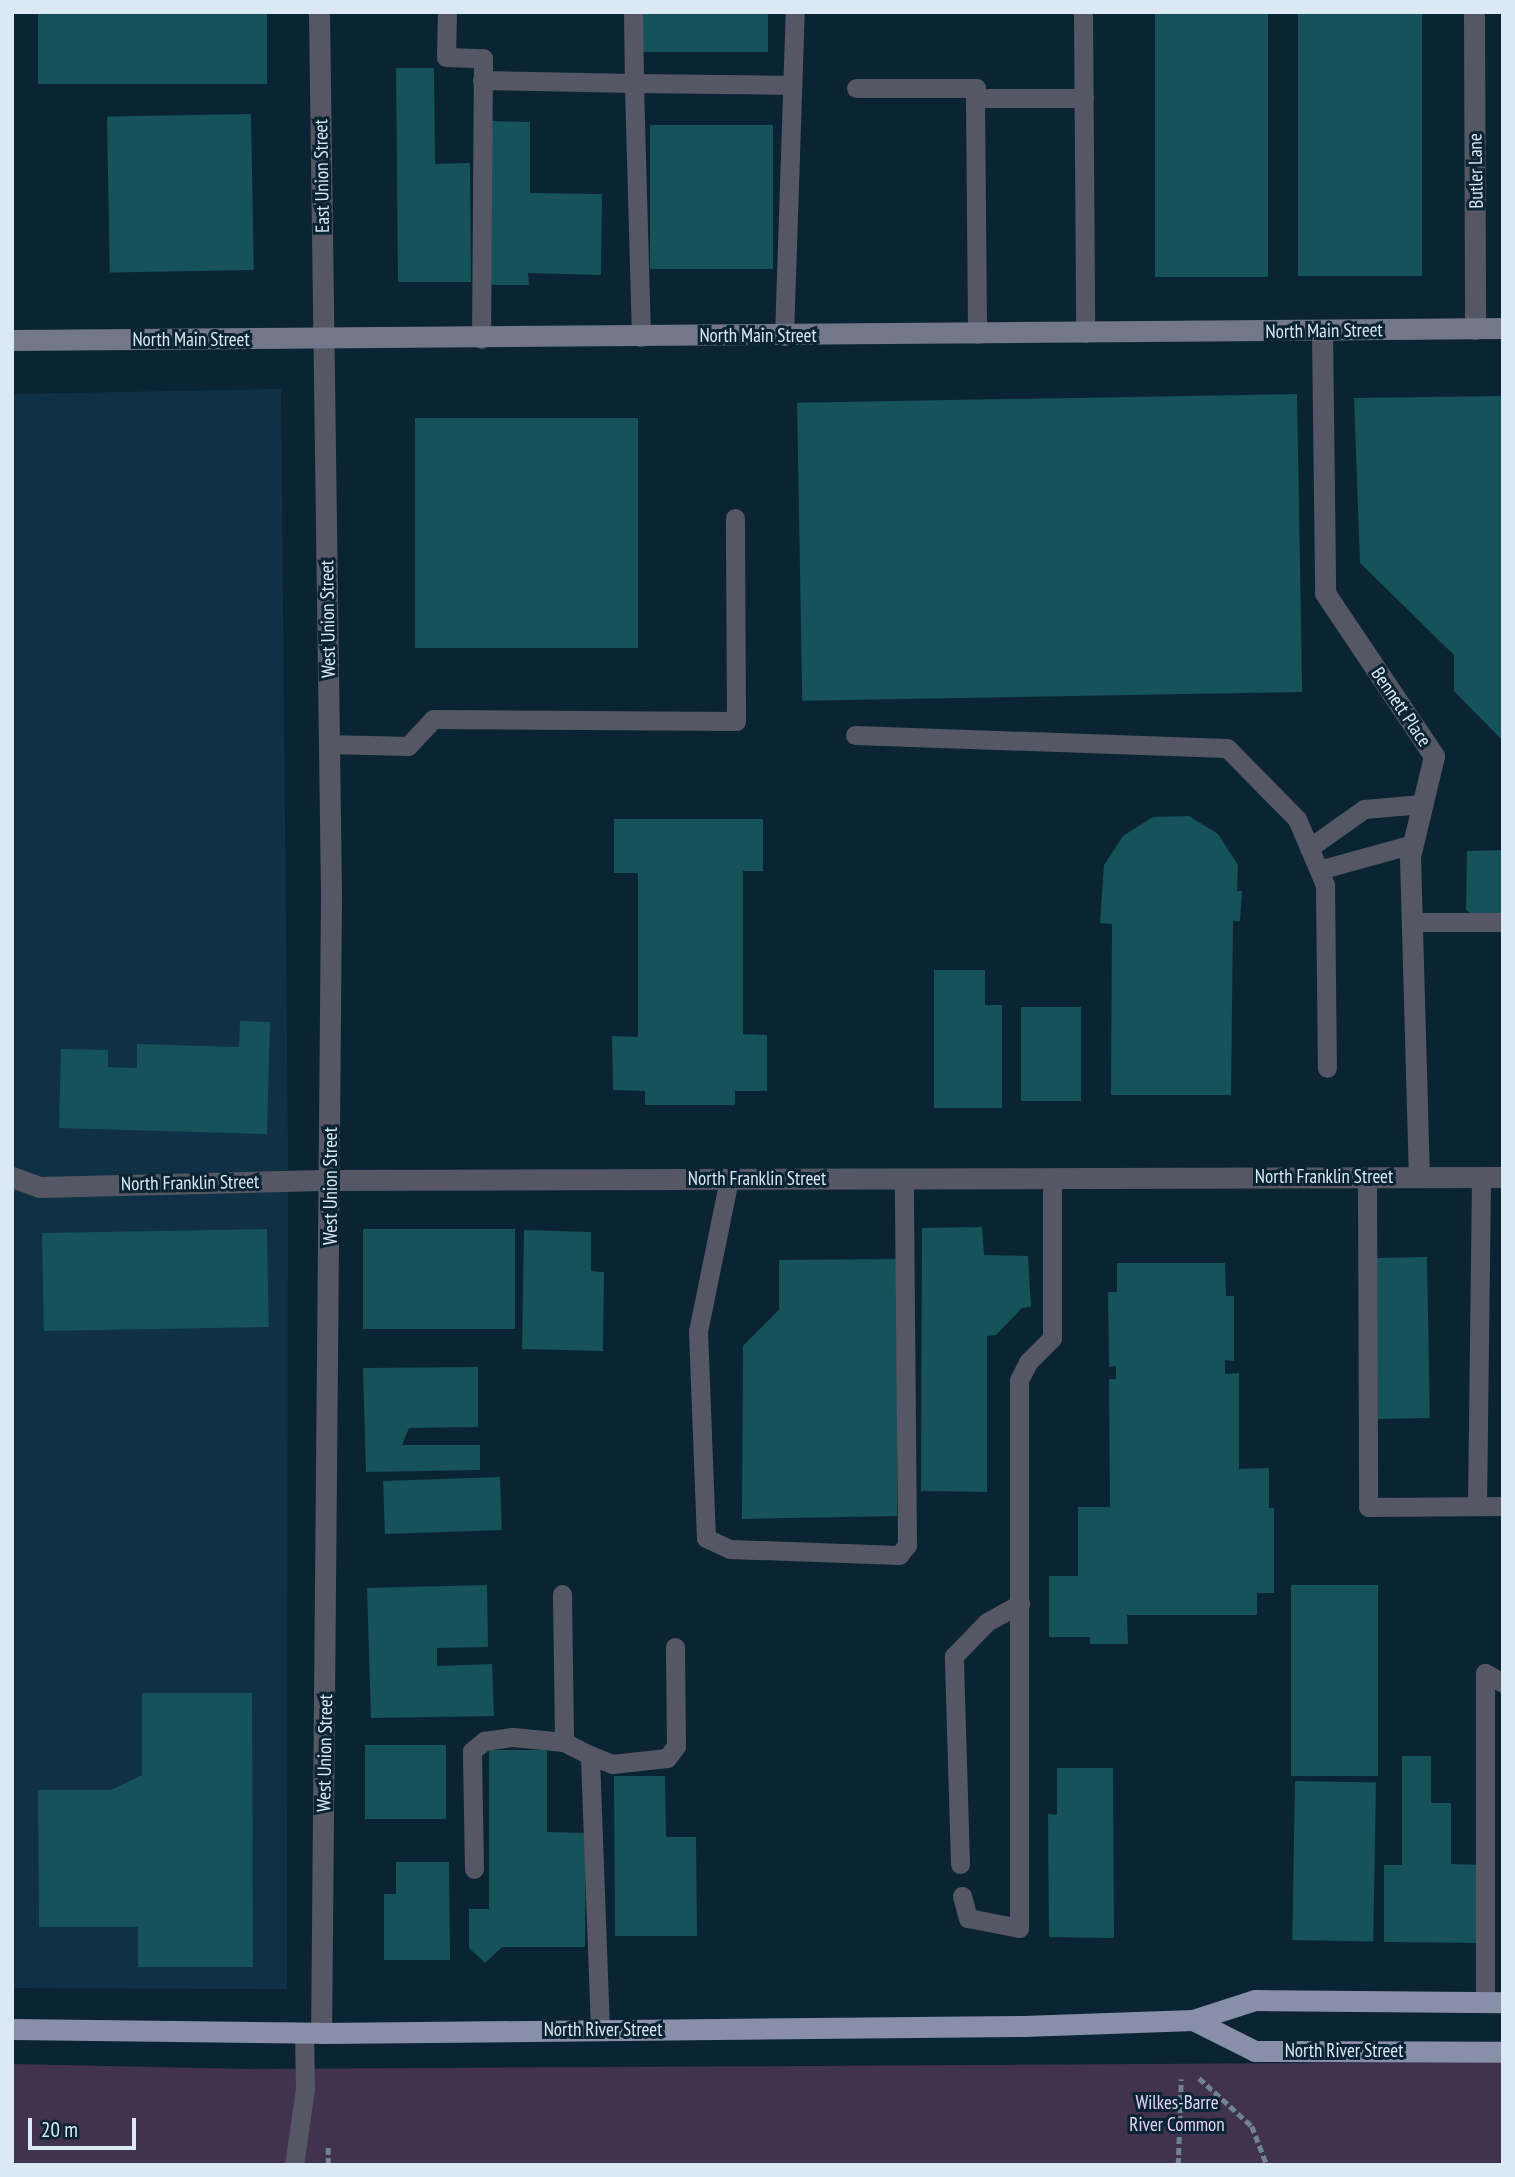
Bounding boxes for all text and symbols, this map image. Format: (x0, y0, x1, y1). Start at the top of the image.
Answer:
street label: East Union Street (310, 119, 334, 233)
street label: Butler Lane (1464, 133, 1488, 209)
street label: North Main Street (1265, 319, 1383, 343)
street label: North Main Street (699, 325, 817, 347)
street label: North Main Street (132, 329, 250, 351)
street label: West Union Street (316, 560, 340, 678)
street label: Bennett Place (1366, 663, 1436, 751)
street label: West Union Street (320, 1127, 342, 1245)
street label: North Franklin Street (1255, 1166, 1393, 1188)
street label: North Franklin Street (688, 1168, 826, 1190)
street label: North Franklin Street (121, 1170, 259, 1196)
street label: West Union Street (313, 1694, 337, 1812)
street label: North River Street (544, 2019, 662, 2041)
street label: North River Street (1285, 2040, 1403, 2062)
park label: Wilkes-Barre River Common (1129, 2092, 1225, 2136)
scale bar (32, 2104, 140, 2148)
text: 20 m (41, 2116, 78, 2143)

